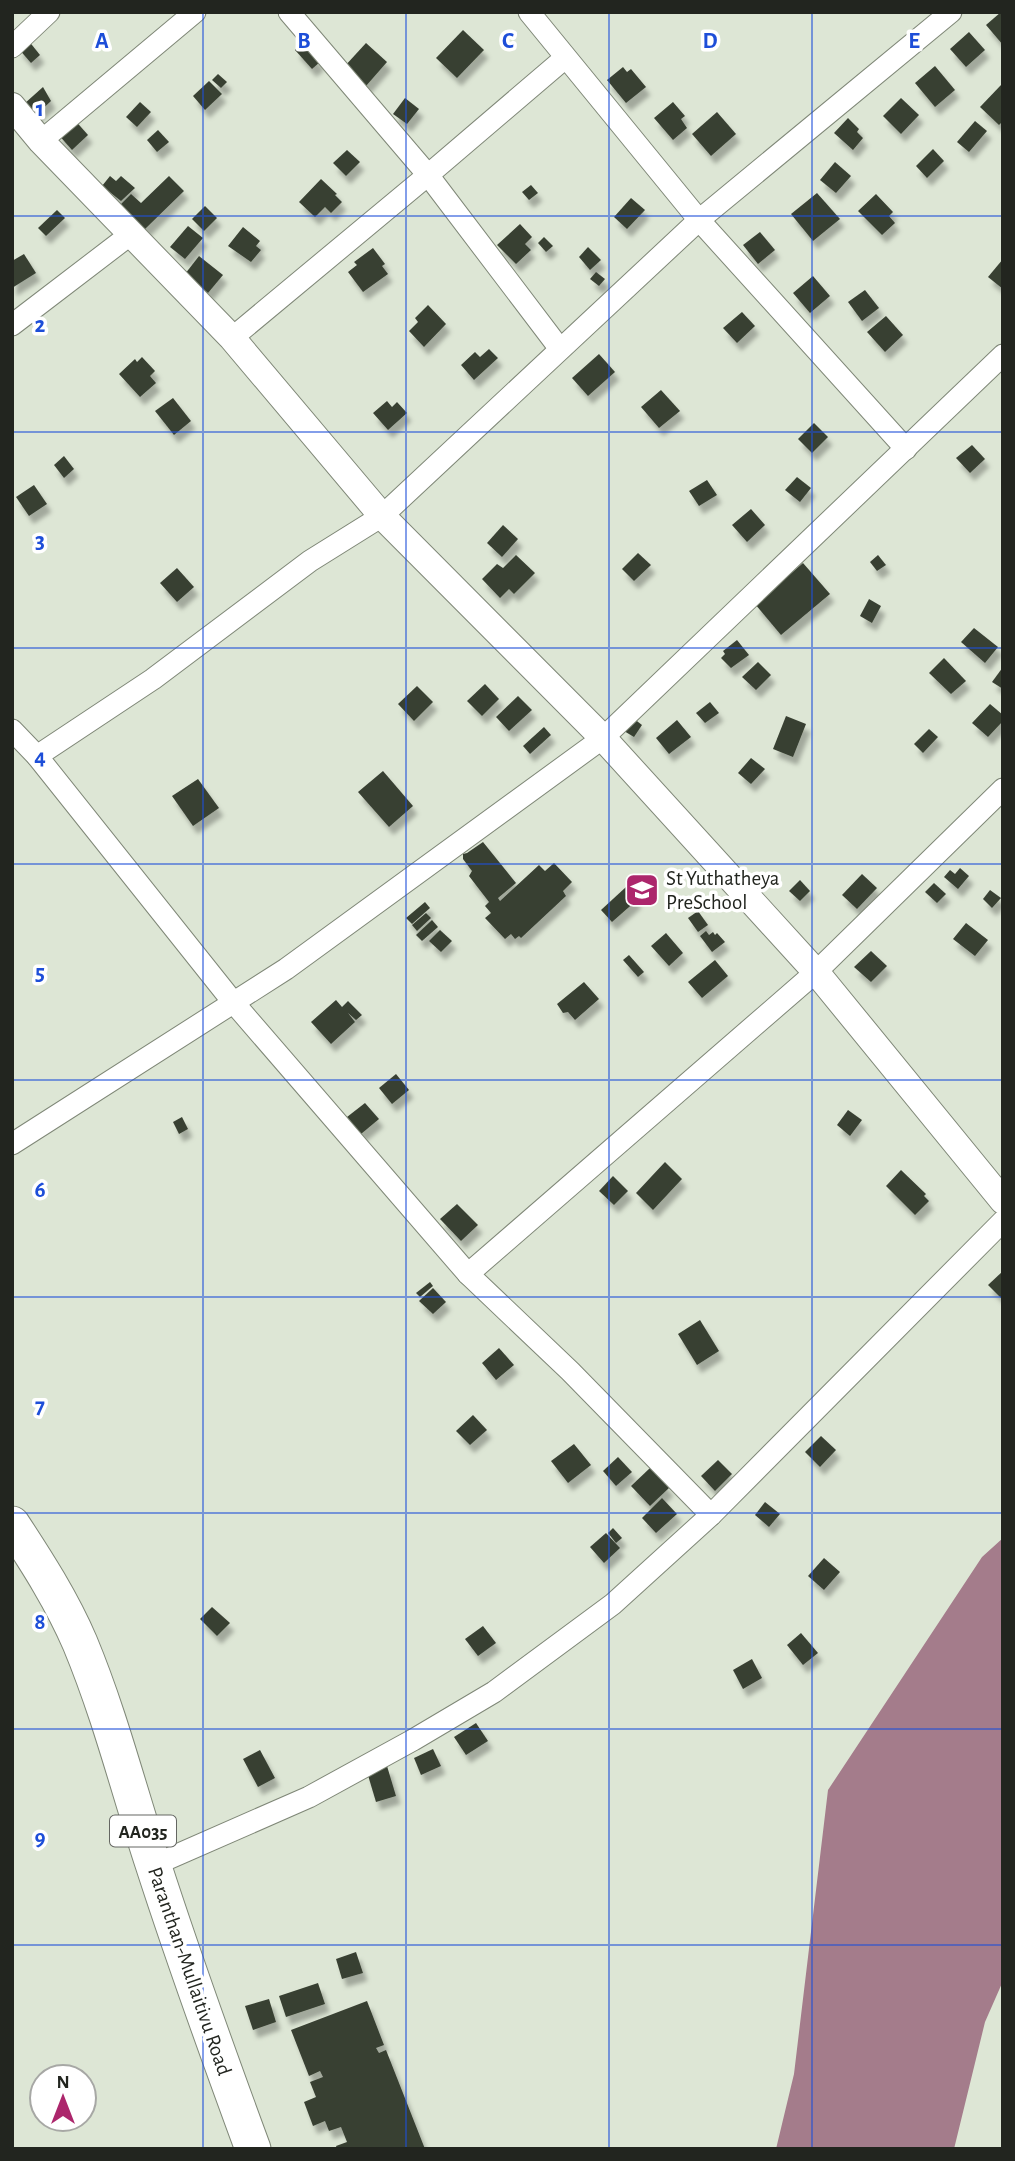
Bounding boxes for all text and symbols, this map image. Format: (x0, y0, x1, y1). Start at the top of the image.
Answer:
text: A (95, 30, 109, 53)
text: B (297, 30, 311, 53)
text: C (502, 30, 514, 53)
text: D (702, 30, 718, 53)
text: E (908, 30, 920, 53)
text: 1 (36, 98, 44, 121)
text: 2 (35, 314, 46, 337)
text: 3 (35, 530, 45, 553)
text: 4 (34, 746, 46, 769)
place label: St Yuthatheya PreSchool (666, 868, 780, 913)
school or university icon: St Yuthatheya PreSchool (623, 871, 661, 909)
text: 5 (35, 962, 45, 985)
text: 6 (34, 1179, 46, 1202)
text: 7 (35, 1395, 45, 1418)
text: 8 (34, 1611, 46, 1634)
road number: AA035 (110, 1815, 176, 1846)
text: 9 (34, 1827, 46, 1850)
street label: Paranthan-Mullaitivu Road (144, 1864, 235, 2078)
north arrow (28, 2063, 98, 2133)
text: N (56, 2073, 70, 2092)

